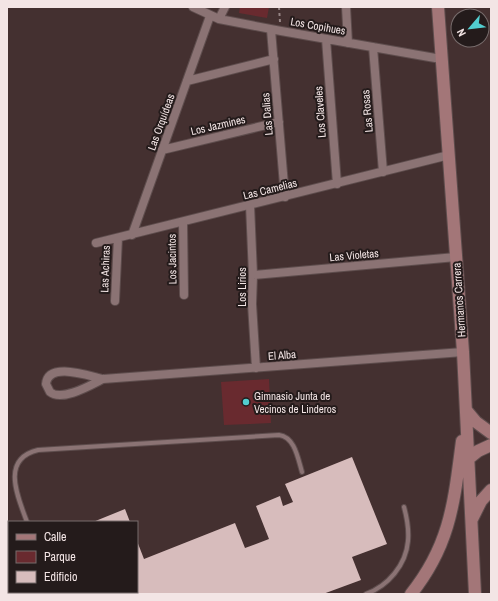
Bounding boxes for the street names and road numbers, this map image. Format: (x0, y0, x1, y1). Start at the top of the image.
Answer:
street label: Los Copihues (289, 14, 347, 38)
street label: Los Claveles (311, 85, 329, 138)
street label: Las Rosas (358, 89, 376, 133)
street label: Las Orquídeas (144, 91, 178, 152)
street label: Las Dalias (258, 92, 276, 136)
street label: Los Jazmines (189, 112, 247, 138)
street label: Las Camelias (242, 175, 299, 202)
street label: Los Jacintos (165, 233, 179, 284)
street label: Las Achiras (97, 245, 113, 293)
street label: Las Violetas (329, 246, 380, 264)
street label: Hermanos Carrera (449, 262, 469, 338)
street label: Los Lirios (235, 267, 249, 307)
street label: El Alba (267, 347, 297, 363)

